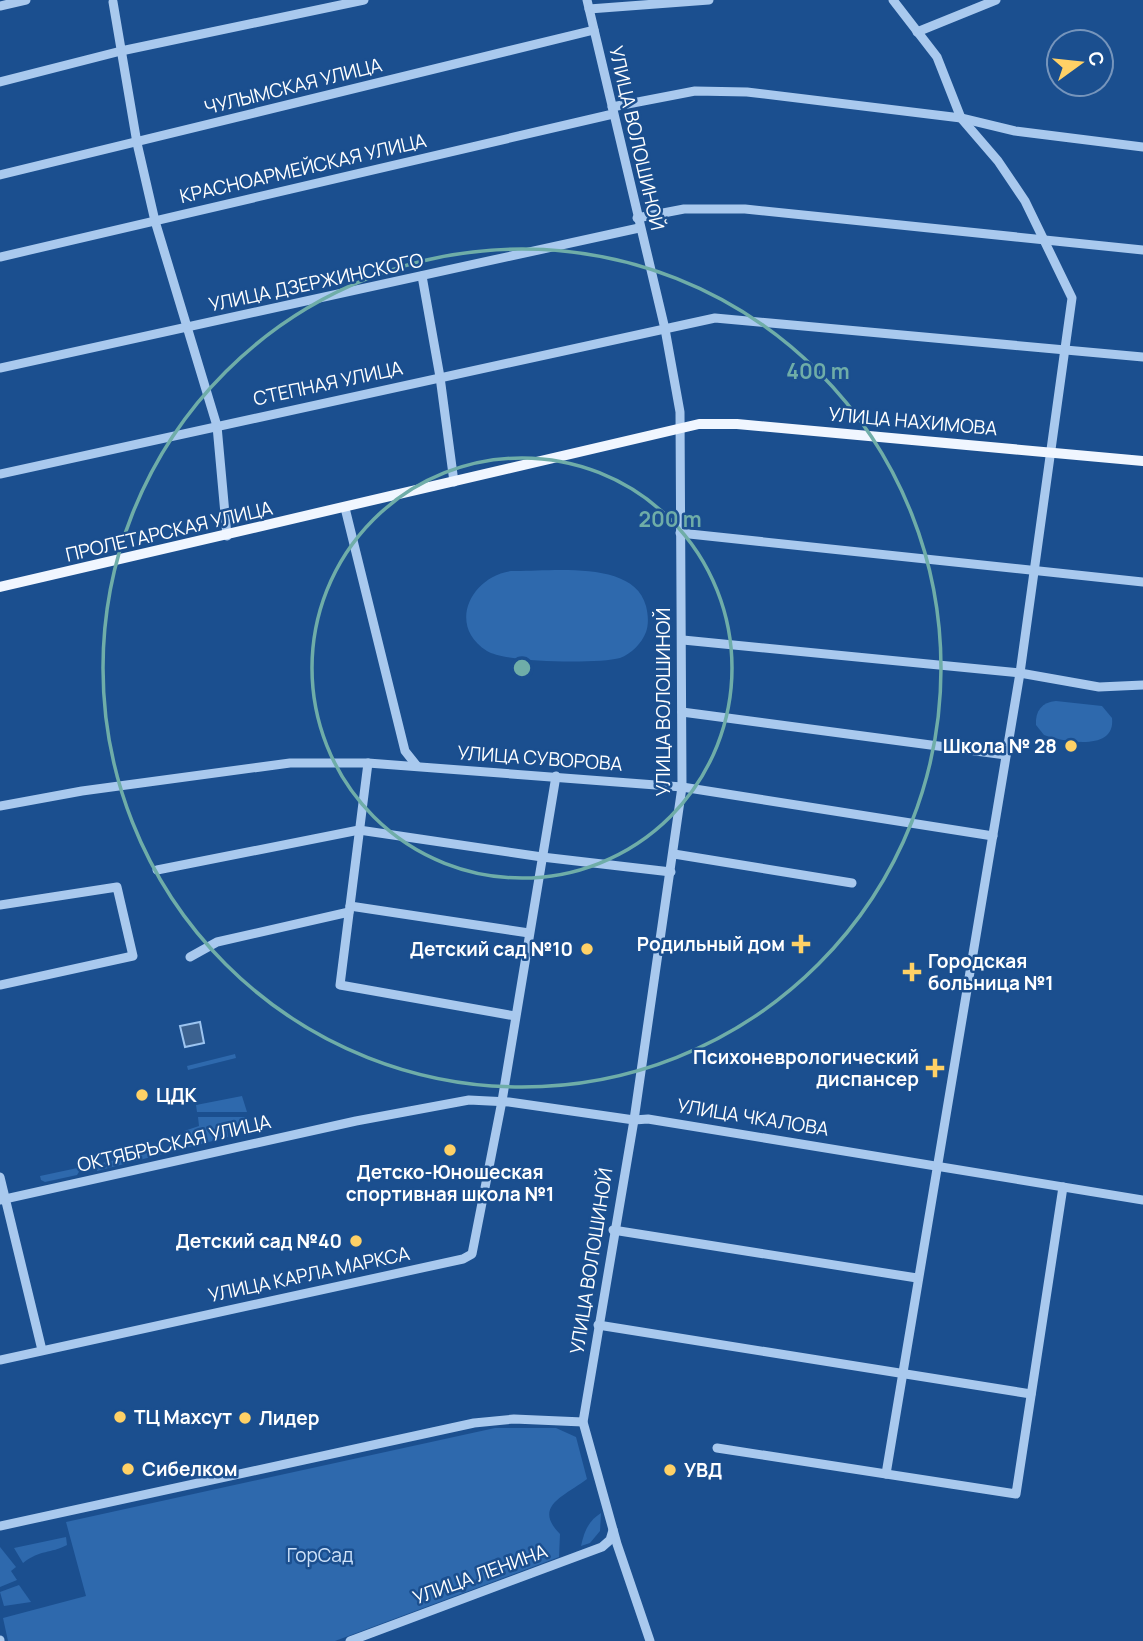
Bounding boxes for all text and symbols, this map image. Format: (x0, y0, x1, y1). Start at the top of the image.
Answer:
north arrow (1045, 28, 1115, 98)
street label: УЛИЦА ВОЛОШИНОЙ (603, 43, 671, 233)
text: С (1082, 48, 1111, 69)
street label: ЧУЛЫМСКАЯ УЛИЦА (201, 51, 385, 121)
street label: КРАСНОАРМЕЙСКАЯ УЛИЦА (177, 127, 429, 209)
street label: УЛИЦА ДЗЕРЖИНСКОГО (206, 247, 426, 317)
street label: СТЕПНАЯ УЛИЦА (251, 354, 405, 412)
text: 400 m (786, 357, 850, 385)
street label: УЛИЦА НАХИМОВА (828, 401, 998, 441)
street label: ПРОЛЕТАРСКАЯ УЛИЦА (63, 495, 275, 567)
text: 200 m (638, 505, 702, 533)
street label: УЛИЦА ВОЛОШИНОЙ (650, 608, 676, 796)
centre of rings (510, 656, 534, 680)
place label: Школа № 28 (943, 733, 1057, 759)
marker: Школа № 28 (1063, 738, 1079, 754)
street label: УЛИЦА СУВОРОВА (457, 739, 623, 777)
place label: Родильный дом (637, 931, 785, 957)
marker: Родильный дом (791, 934, 811, 954)
place label: Детский сад №10 (410, 936, 573, 962)
marker: Детский сад №10 (579, 941, 595, 957)
place label: Городская больница №1 (928, 948, 1053, 996)
marker: Городская больница №1 (902, 962, 922, 982)
place label: Психоневрологический диспансер (693, 1044, 919, 1092)
marker: Психоневрологический диспансер (925, 1058, 945, 1078)
place label: ЦДК (156, 1082, 198, 1108)
marker: ЦДК (134, 1087, 150, 1103)
street label: УЛИЦА ЧКАЛОВА (675, 1092, 831, 1142)
street label: ОКТЯБРЬСКАЯ УЛИЦА (75, 1108, 273, 1178)
marker: Детско-Юношеская спортивная школа №1 (442, 1142, 458, 1158)
place label: Детско-Юношеская спортивная школа №1 (346, 1159, 554, 1207)
street label: УЛИЦА ВОЛОШИНОЙ (563, 1166, 619, 1356)
place label: Детский сад №40 (176, 1228, 342, 1254)
marker: Детский сад №40 (348, 1233, 364, 1249)
street label: УЛИЦА КАРЛА МАРКСА (206, 1240, 412, 1308)
place label: ТЦ Махсут (134, 1404, 232, 1430)
place label: Лидер (259, 1405, 319, 1431)
marker: ТЦ Махсут (112, 1409, 128, 1425)
marker: Лидер (237, 1410, 253, 1426)
place label: Сибелком (142, 1456, 237, 1482)
place label: УВД (684, 1457, 722, 1483)
marker: Сибелком (120, 1461, 136, 1477)
marker: УВД (662, 1462, 678, 1478)
street label: УЛИЦА ЛЕНИНА (409, 1538, 551, 1610)
park label: ГорСад (287, 1542, 353, 1568)

